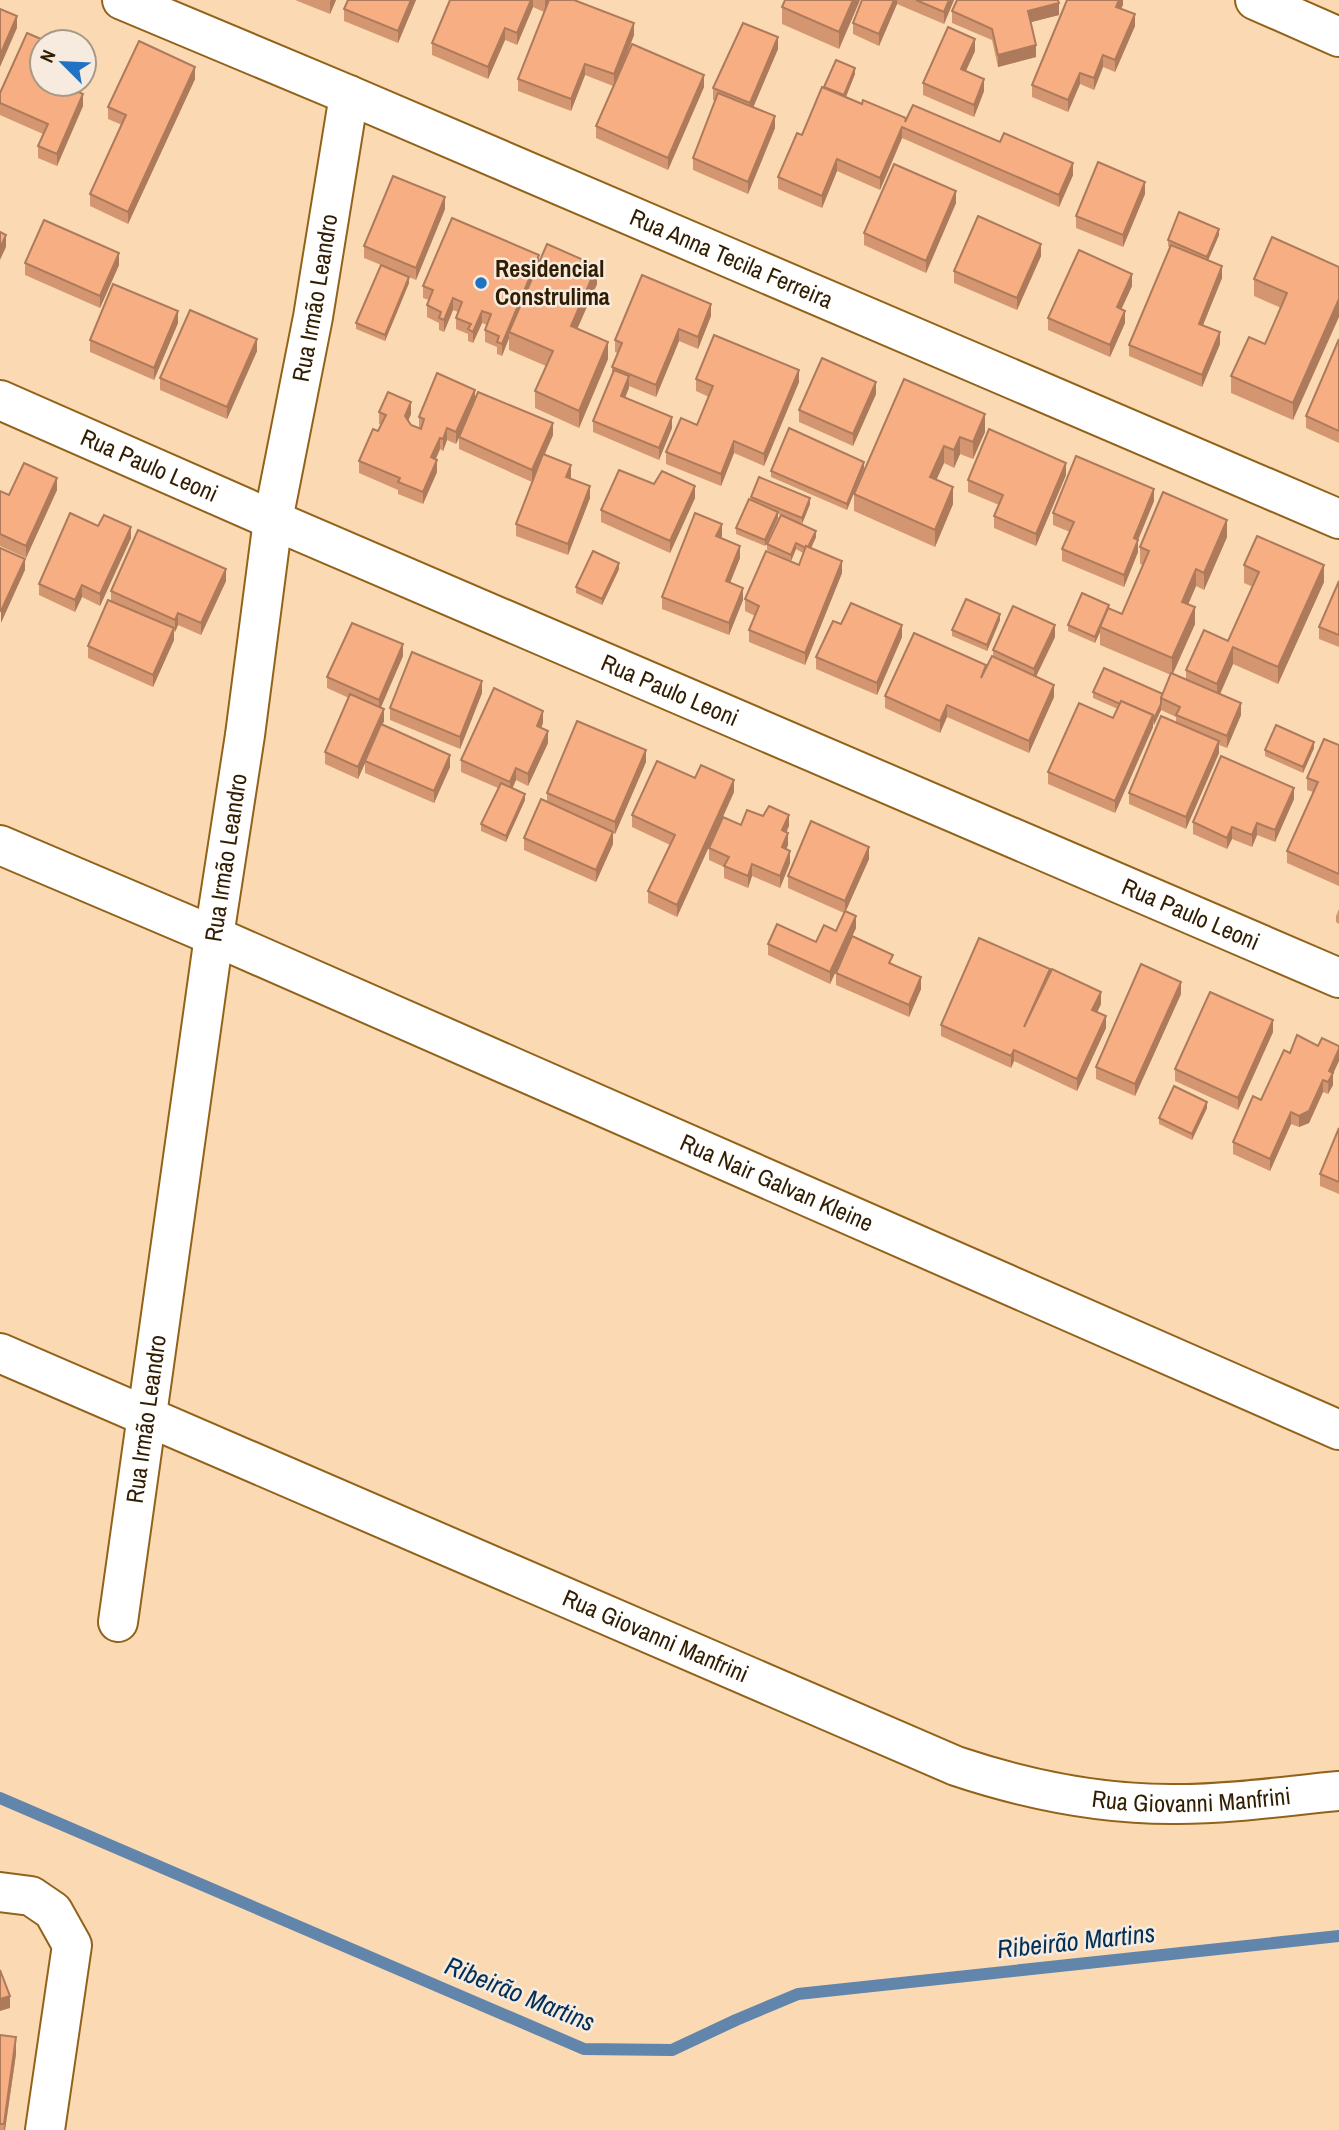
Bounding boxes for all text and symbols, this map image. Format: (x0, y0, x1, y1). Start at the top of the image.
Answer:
north arrow (28, 28, 98, 98)
text: N (33, 46, 62, 67)
street label: Rua Anna Tecila Ferreira (625, 200, 838, 315)
street label: Rua Irmão Leandro (284, 212, 344, 384)
place label: Residencial Construlima (495, 252, 610, 312)
marker: Residencial Construlima (473, 275, 489, 291)
street label: Rua Paulo Leoni (76, 420, 223, 509)
street label: Rua Paulo Leoni (596, 646, 744, 733)
street label: Rua Irmão Leandro (196, 771, 254, 944)
street label: Rua Paulo Leoni (1117, 870, 1265, 957)
street label: Rua Nair Galvan Kleine (675, 1126, 879, 1239)
street label: Rua Irmão Leandro (118, 1333, 173, 1505)
street label: Rua Giovanni Manfrini (558, 1581, 754, 1689)
street label: Rua Giovanni Manfrini (1090, 1779, 1292, 1819)
water label: Ribeirão Martins (995, 1915, 1157, 1966)
water label: Ribeirão Martins (440, 1948, 600, 2040)

